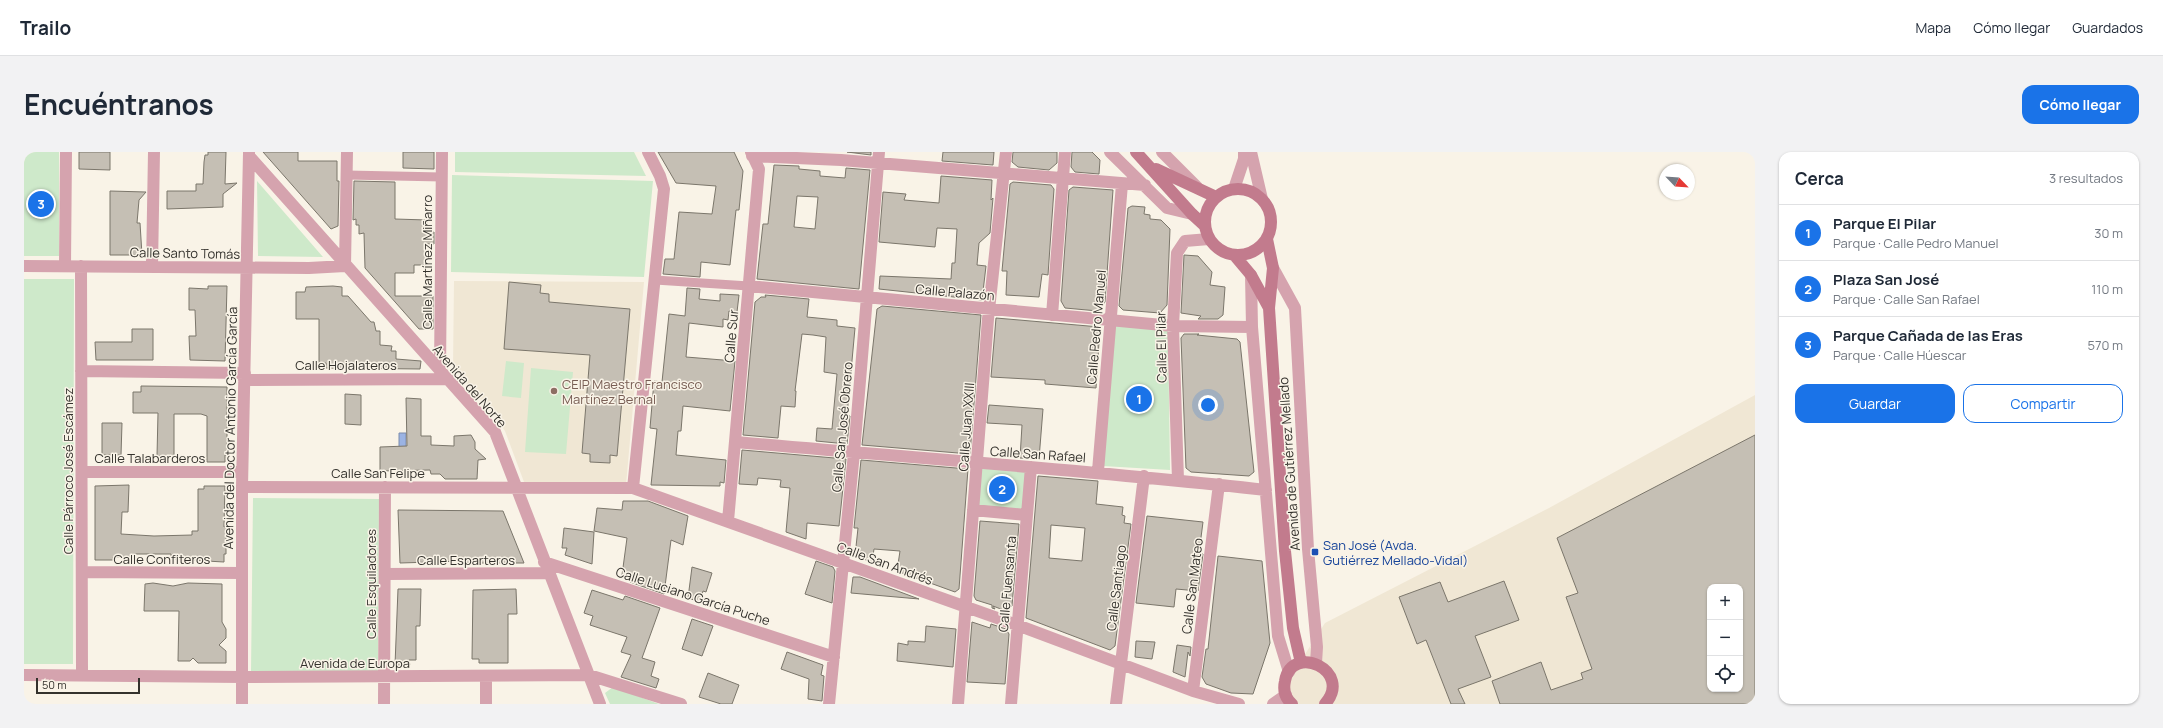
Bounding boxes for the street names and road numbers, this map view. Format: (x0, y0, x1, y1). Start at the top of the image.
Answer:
street label: Calle Martínez Miñarro (418, 194, 436, 329)
street label: Calle Santo Tomás (130, 243, 241, 263)
street label: Calle Pedro Manuel (1082, 269, 1110, 385)
street label: Calle Palazón (915, 280, 995, 304)
street label: Avenida del Doctor Antonio García García (219, 306, 241, 550)
street label: Calle Sur (720, 308, 742, 363)
street label: Calle El Pilar (1151, 311, 1171, 383)
street label: Avenida del Norte (429, 341, 511, 432)
street label: Calle Hojalateros (295, 356, 397, 374)
street label: Calle San José Obrero (827, 361, 857, 493)
street label: Avenida de Gutiérrez Mellado (1274, 376, 1304, 551)
street label: Calle Juan XXIII (954, 382, 978, 472)
street label: Calle Párroco José Escámez (59, 388, 77, 554)
street label: Calle San Rafael (989, 442, 1087, 466)
street label: Calle Talabarderos (95, 449, 206, 467)
street label: Calle San Felipe (331, 464, 425, 482)
street label: Calle Esquiladores (362, 529, 380, 639)
street label: Calle Fuensanta (994, 535, 1020, 633)
street label: Calle San Andrés (834, 537, 936, 589)
street label: Calle San Mateo (1177, 537, 1207, 635)
street label: Calle Santiago (1102, 544, 1130, 632)
street label: Calle Confiteros (114, 550, 211, 568)
street label: Calle Esparteros (417, 551, 515, 569)
street label: Calle Luciano García Puche (614, 563, 773, 630)
street label: Avenida de Europa (300, 654, 410, 672)

